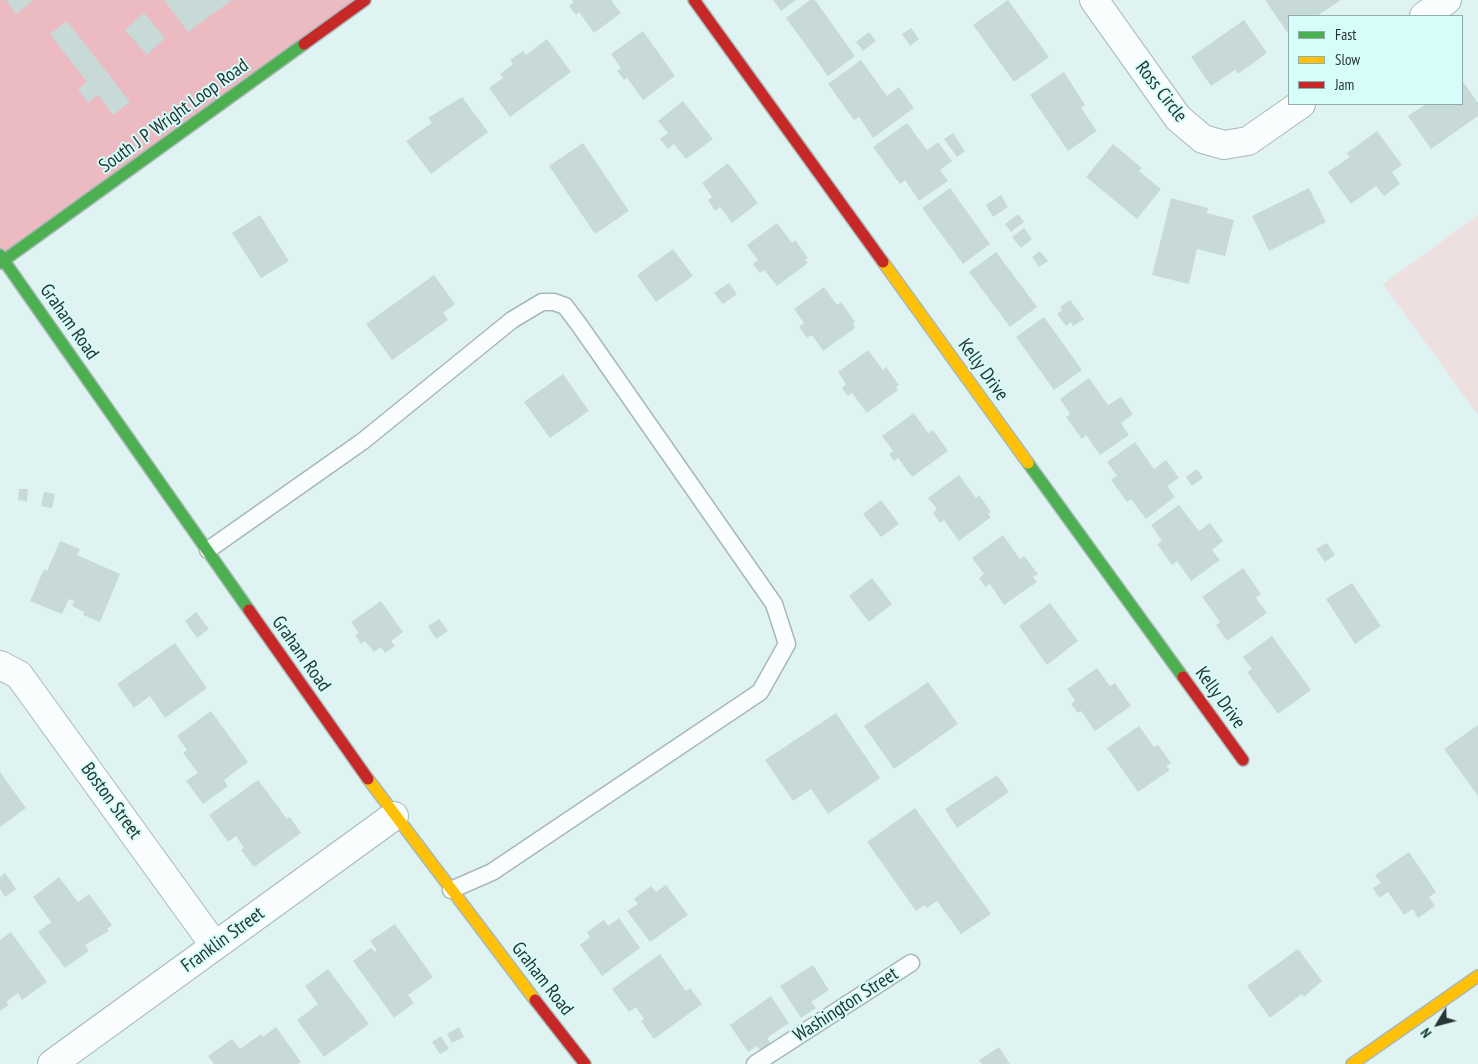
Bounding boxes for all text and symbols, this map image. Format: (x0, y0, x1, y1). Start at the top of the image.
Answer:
legend (1288, 15, 1463, 105)
text: Fast (1335, 25, 1356, 44)
text: Slow (1335, 50, 1360, 69)
street label: South J P Wright Loop Road (95, 54, 253, 178)
street label: Ross Circle (1130, 57, 1192, 127)
text: Jam (1335, 75, 1354, 94)
street label: Graham Road (35, 280, 103, 364)
street label: Kelly Drive (953, 335, 1013, 405)
street label: Graham Road (267, 612, 335, 696)
street label: Kelly Drive (1190, 663, 1250, 733)
street label: Boston Street (76, 758, 146, 844)
street label: Franklin Street (177, 902, 269, 978)
street label: Graham Road (506, 938, 578, 1020)
street label: Washington Street (789, 963, 903, 1047)
north arrow (1413, 999, 1463, 1049)
text: N (1417, 1025, 1435, 1041)

